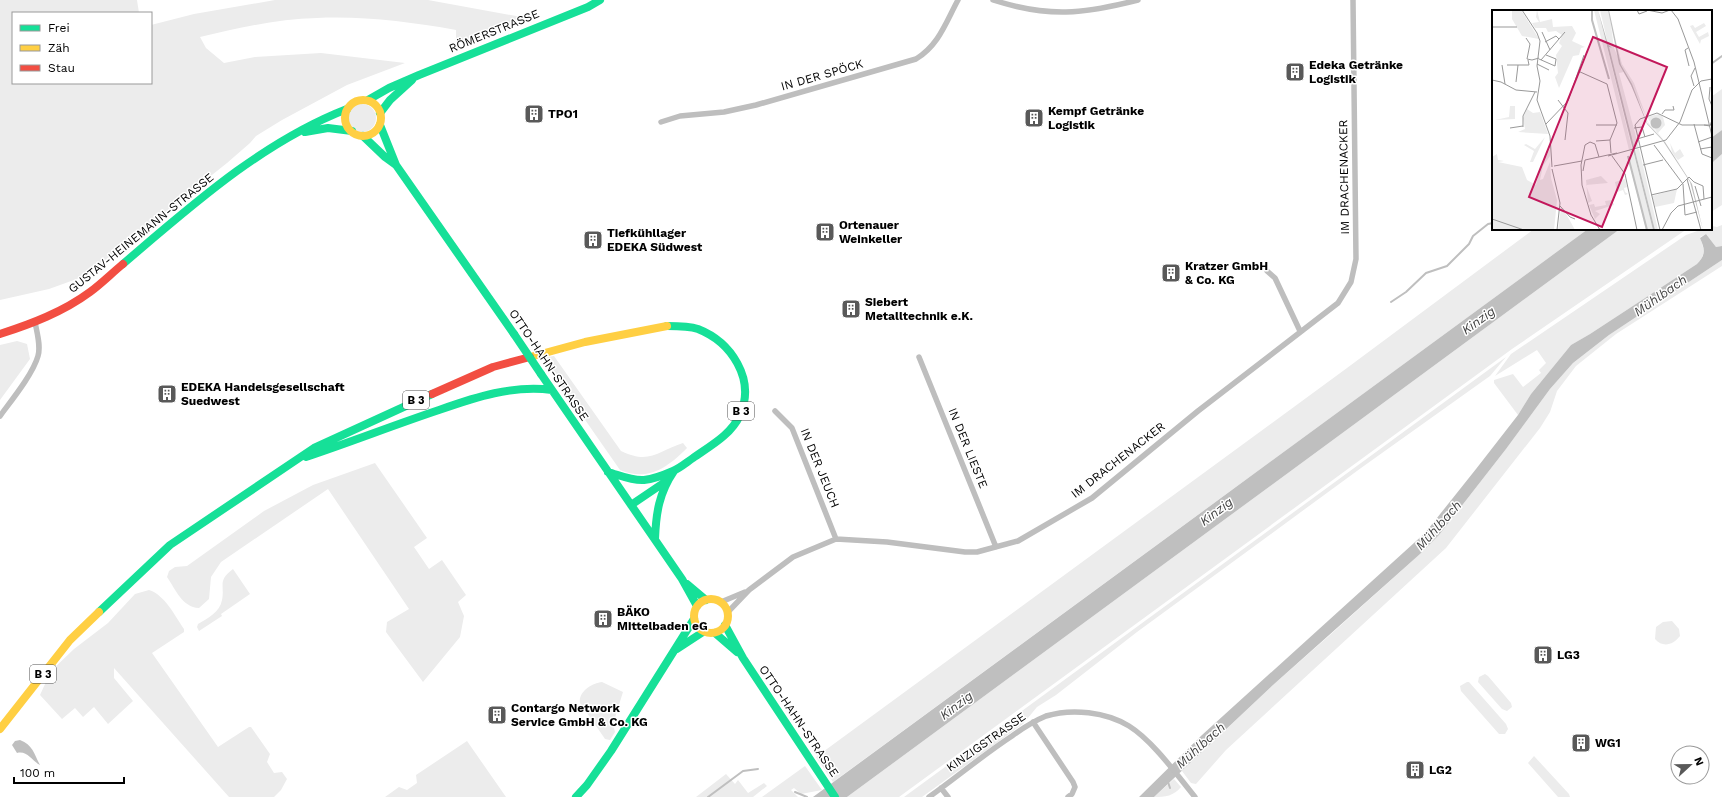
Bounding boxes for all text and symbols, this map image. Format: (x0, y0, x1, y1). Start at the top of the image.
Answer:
street label: RÖMERSTRASSE (447, 6, 542, 56)
inset map (1492, 10, 1712, 230)
legend (12, 12, 152, 84)
text: Frei (48, 21, 70, 35)
text: Zäh (48, 41, 70, 55)
street label: IN DER SPÖCK (779, 57, 865, 93)
place label: Edeka Getränke Logistik (1309, 58, 1403, 86)
text: Stau (48, 61, 75, 75)
building icon: Edeka Getränke Logistik (1284, 61, 1306, 83)
building icon: TPO1 (523, 103, 545, 125)
place label: Kempf Getränke Logistik (1048, 104, 1144, 132)
place label: TPO1 (548, 107, 578, 121)
building icon: Kempf Getränke Logistik (1023, 107, 1045, 129)
street label: IM DRACHENACKER (1336, 119, 1352, 235)
street label: GUSTAV-HEINEMANN-STRASSE (66, 170, 217, 296)
place label: Ortenauer Weinkeller (839, 218, 903, 246)
building icon: Ortenauer Weinkeller (814, 221, 836, 243)
place label: Tiefkühllager EDEKA Südwest (607, 226, 703, 254)
building icon: Tiefkühllager EDEKA Südwest (582, 229, 604, 251)
place label: Kratzer GmbH & Co. KG (1185, 259, 1268, 287)
building icon: Kratzer GmbH & Co. KG (1160, 262, 1182, 284)
water label: Mühlbach (1631, 272, 1690, 319)
place label: Siebert Metalltechnik e.K. (865, 295, 973, 323)
building icon: Siebert Metalltechnik e.K. (840, 298, 862, 320)
water label: Kinzig (1459, 303, 1498, 337)
street label: OTTO-HAHN-STRASSE (506, 307, 592, 424)
place label: EDEKA Handelsgesellschaft Suedwest (181, 380, 345, 408)
building icon: EDEKA Handelsgesellschaft Suedwest (156, 383, 178, 405)
road number: B 3 (403, 391, 429, 409)
road number: B 3 (728, 402, 754, 420)
street label: IN DER LIESTE (946, 406, 991, 491)
street label: IM DRACHENACKER (1068, 419, 1168, 501)
street label: IN DER JEUCH (798, 426, 842, 510)
water label: Kinzig (1197, 494, 1236, 529)
water label: Mühlbach (1412, 497, 1465, 553)
place label: BÄKO Mittelbaden eG (617, 605, 708, 633)
building icon: BÄKO Mittelbaden eG (592, 608, 614, 630)
building icon: LG3 (1532, 644, 1554, 666)
place label: LG3 (1557, 648, 1580, 662)
street label: OTTO-HAHN-STRASSE (756, 663, 842, 780)
road number: B 3 (30, 665, 56, 683)
water label: Kinzig (937, 688, 976, 723)
place label: Contargo Network Service GmbH & Co. KG (511, 701, 648, 729)
building icon: Contargo Network Service GmbH & Co. KG (486, 704, 508, 726)
street label: KINZIGSTRASSE (944, 709, 1029, 775)
water label: Mühlbach (1173, 719, 1228, 771)
building icon: WG1 (1570, 732, 1592, 754)
place label: WG1 (1595, 736, 1621, 750)
north arrow (1670, 745, 1710, 785)
text: N (1691, 755, 1706, 768)
scale bar (14, 759, 124, 785)
building icon: LG2 (1404, 759, 1426, 781)
place label: LG2 (1429, 763, 1452, 777)
text: 100 m (20, 766, 55, 780)

